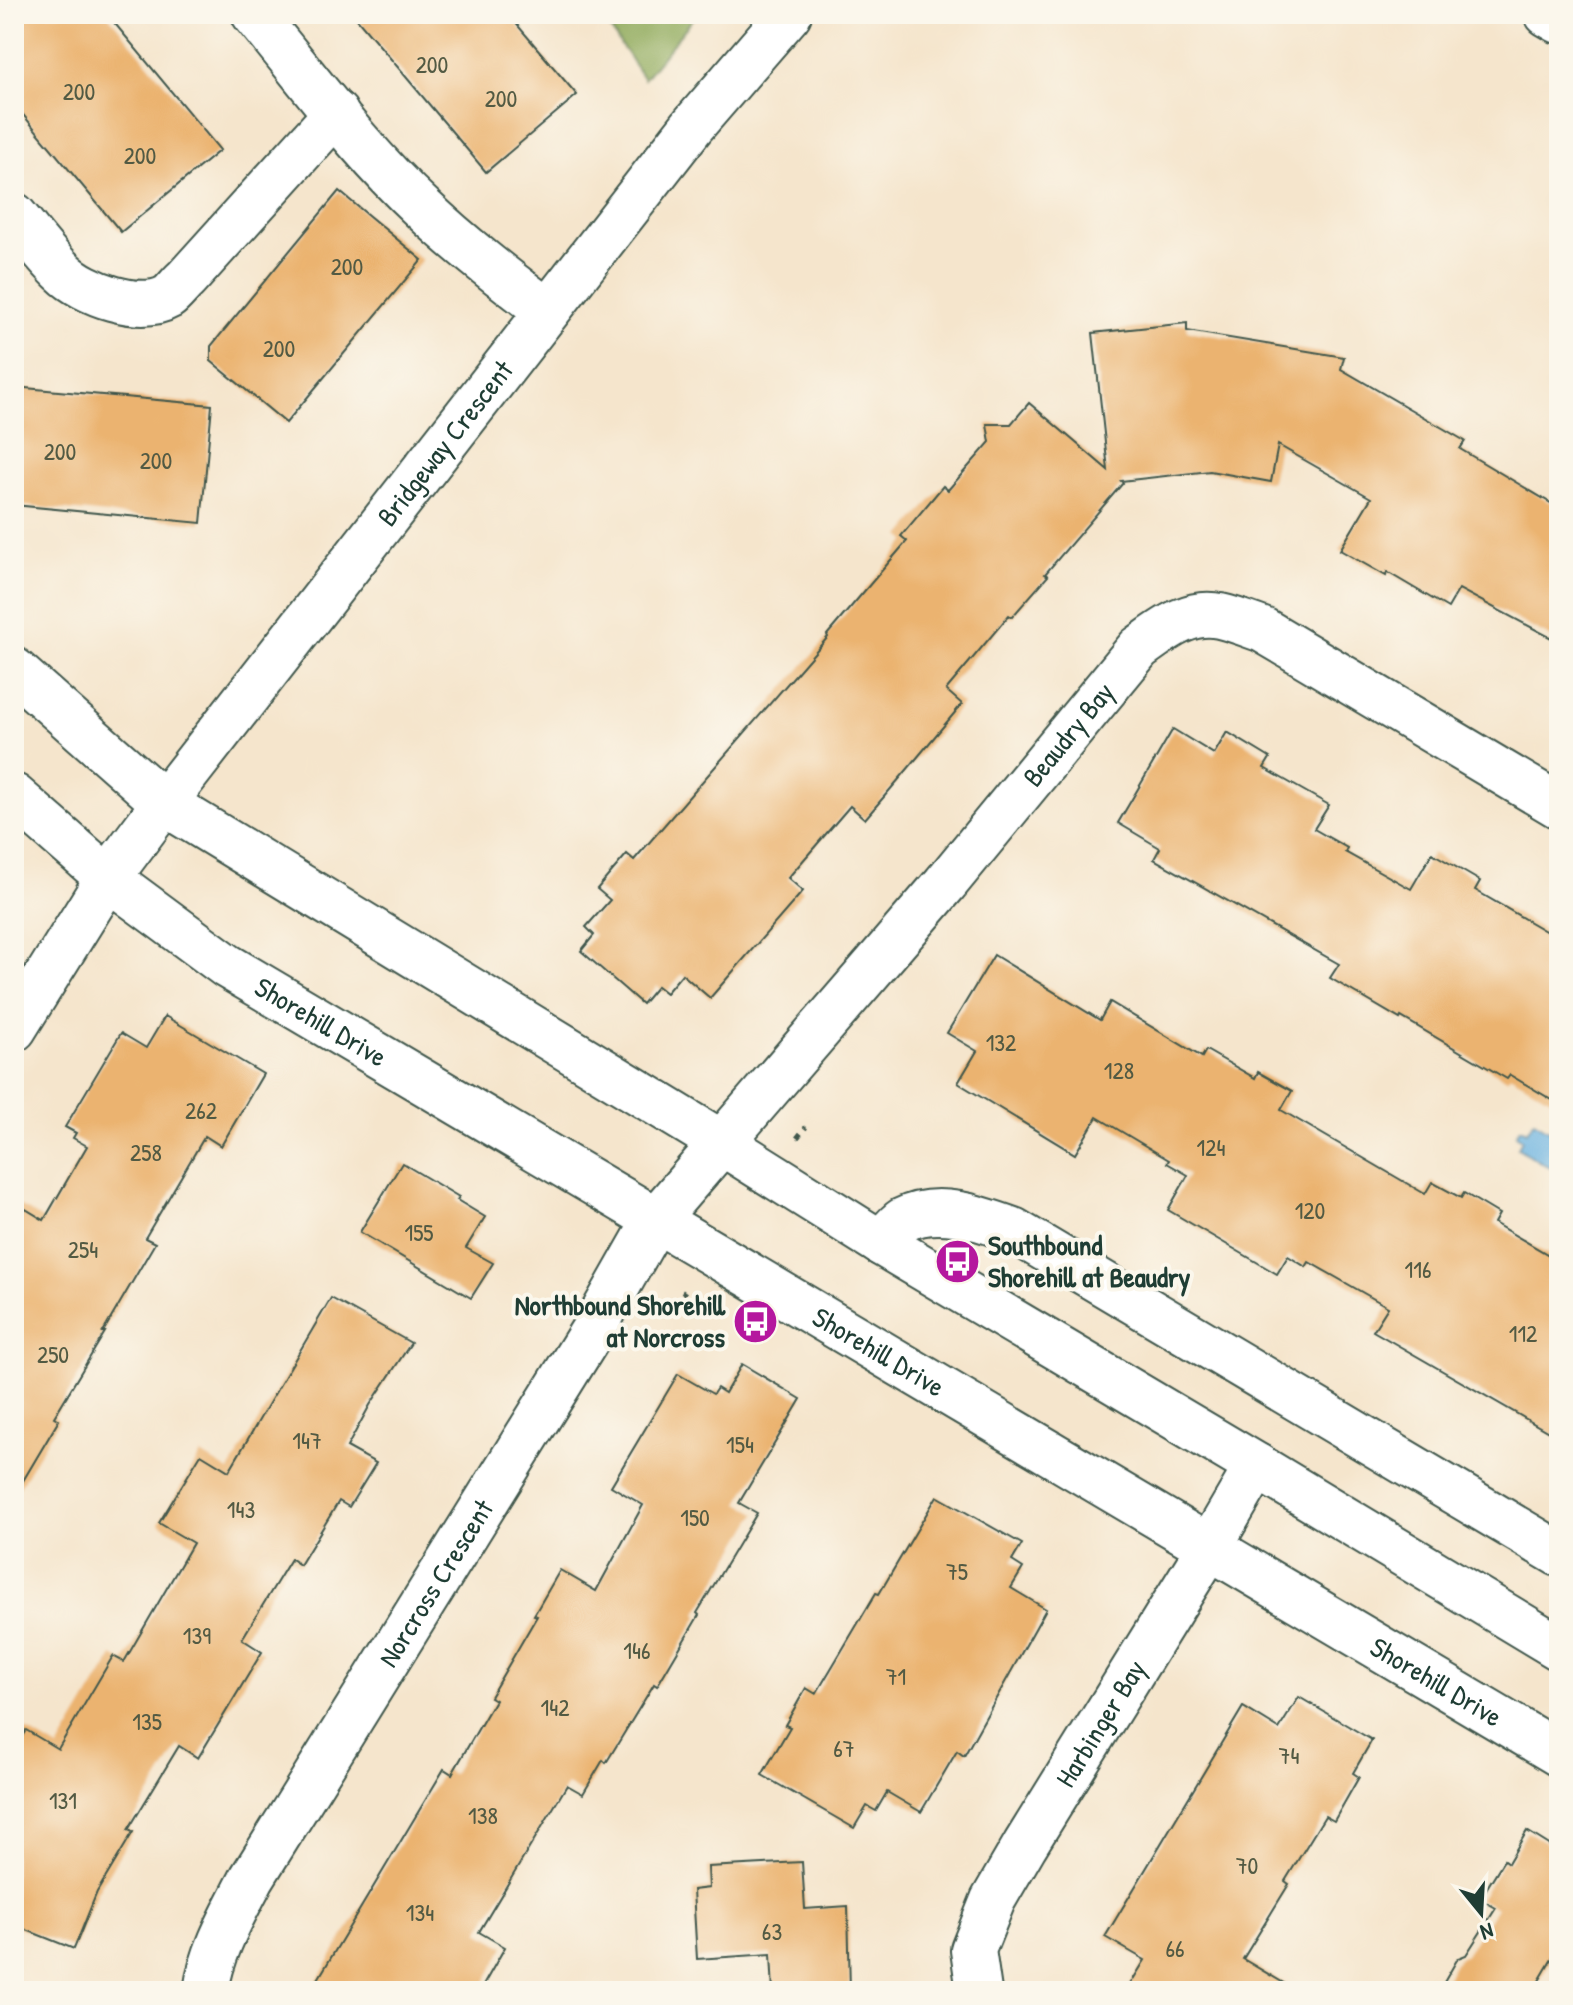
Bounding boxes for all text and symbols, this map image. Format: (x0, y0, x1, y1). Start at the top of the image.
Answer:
house number: 200 (416, 48, 448, 80)
house number: 200 (63, 75, 95, 107)
house number: 200 (485, 82, 517, 114)
house number: 200 (124, 139, 156, 171)
house number: 200 (331, 250, 363, 282)
house number: 200 (263, 332, 295, 364)
street label: Bridgeway Crescent (368, 352, 522, 534)
house number: 200 (44, 435, 76, 467)
house number: 200 (140, 444, 172, 476)
street label: Beaudry Bay (1014, 674, 1122, 794)
street label: Shorehill Drive (248, 968, 394, 1075)
house number: 132 (986, 1026, 1016, 1058)
house number: 128 (1104, 1054, 1134, 1086)
house number: 262 (185, 1094, 217, 1126)
house number: 124 (1197, 1131, 1225, 1163)
house number: 258 (130, 1136, 162, 1168)
house number: 120 (1295, 1194, 1325, 1226)
house number: 155 (404, 1216, 434, 1248)
place label: Southbound Shorehill at Beaudry (988, 1226, 1191, 1297)
house number: 254 (68, 1233, 98, 1265)
bus stop icon: Southbound Shorehill at Beaudry (933, 1237, 981, 1285)
house number: 116 (1405, 1253, 1432, 1285)
place label: Northbound Shorehill at Norcross (515, 1286, 726, 1356)
bus stop icon: Northbound Shorehill at Norcross (732, 1297, 780, 1345)
street label: Shorehill Drive (806, 1298, 952, 1405)
house number: 112 (1509, 1317, 1537, 1349)
house number: 250 (37, 1338, 69, 1370)
house number: 147 (292, 1424, 322, 1456)
house number: 154 (726, 1428, 754, 1460)
street label: Norcross Crescent (369, 1492, 502, 1674)
house number: 143 (227, 1493, 255, 1525)
house number: 150 (680, 1501, 710, 1533)
house number: 75 (946, 1555, 968, 1587)
house number: 139 (183, 1619, 211, 1651)
street label: Shorehill Drive (1363, 1628, 1509, 1735)
house number: 146 (623, 1634, 651, 1666)
street label: Harbinger Bay (1046, 1652, 1154, 1794)
house number: 71 (886, 1660, 906, 1692)
house number: 142 (541, 1691, 569, 1723)
house number: 135 (132, 1705, 162, 1737)
house number: 67 (833, 1732, 855, 1764)
house number: 74 (1279, 1739, 1299, 1771)
house number: 131 (49, 1784, 77, 1816)
house number: 138 (468, 1799, 498, 1831)
house number: 70 (1236, 1849, 1258, 1881)
north arrow (1441, 1873, 1521, 1953)
house number: 134 (406, 1896, 434, 1928)
house number: 63 (762, 1915, 782, 1947)
text: N (1477, 1916, 1497, 1948)
house number: 66 (1165, 1932, 1185, 1964)

